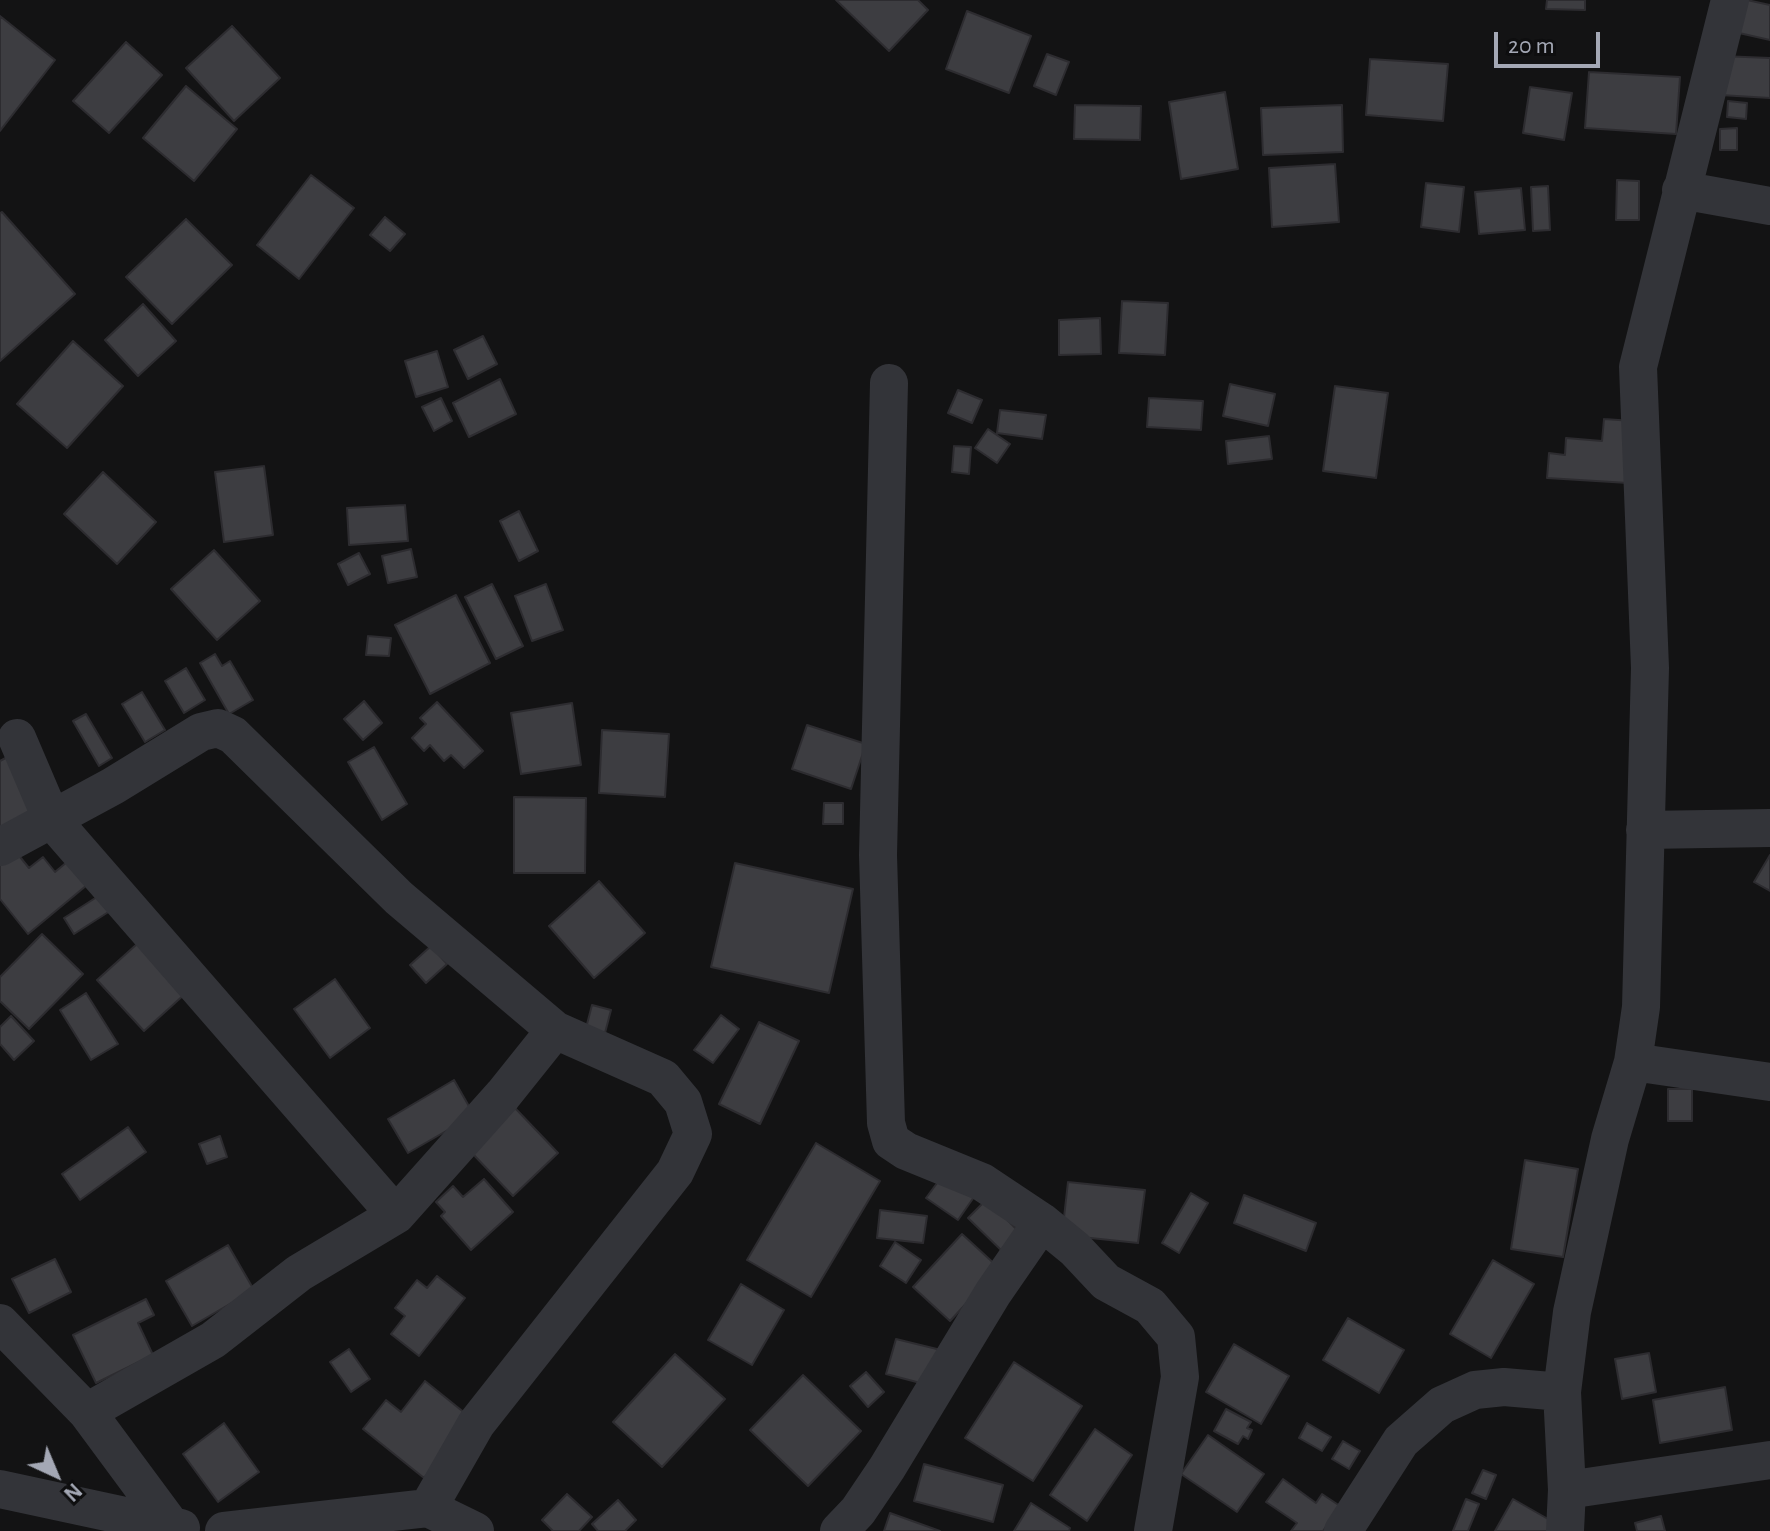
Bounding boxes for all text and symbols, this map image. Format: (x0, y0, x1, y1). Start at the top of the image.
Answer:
scale bar (1498, 16, 1604, 66)
text: 20 m (1508, 34, 1555, 58)
north arrow (16, 1435, 96, 1515)
text: N (60, 1479, 86, 1505)

